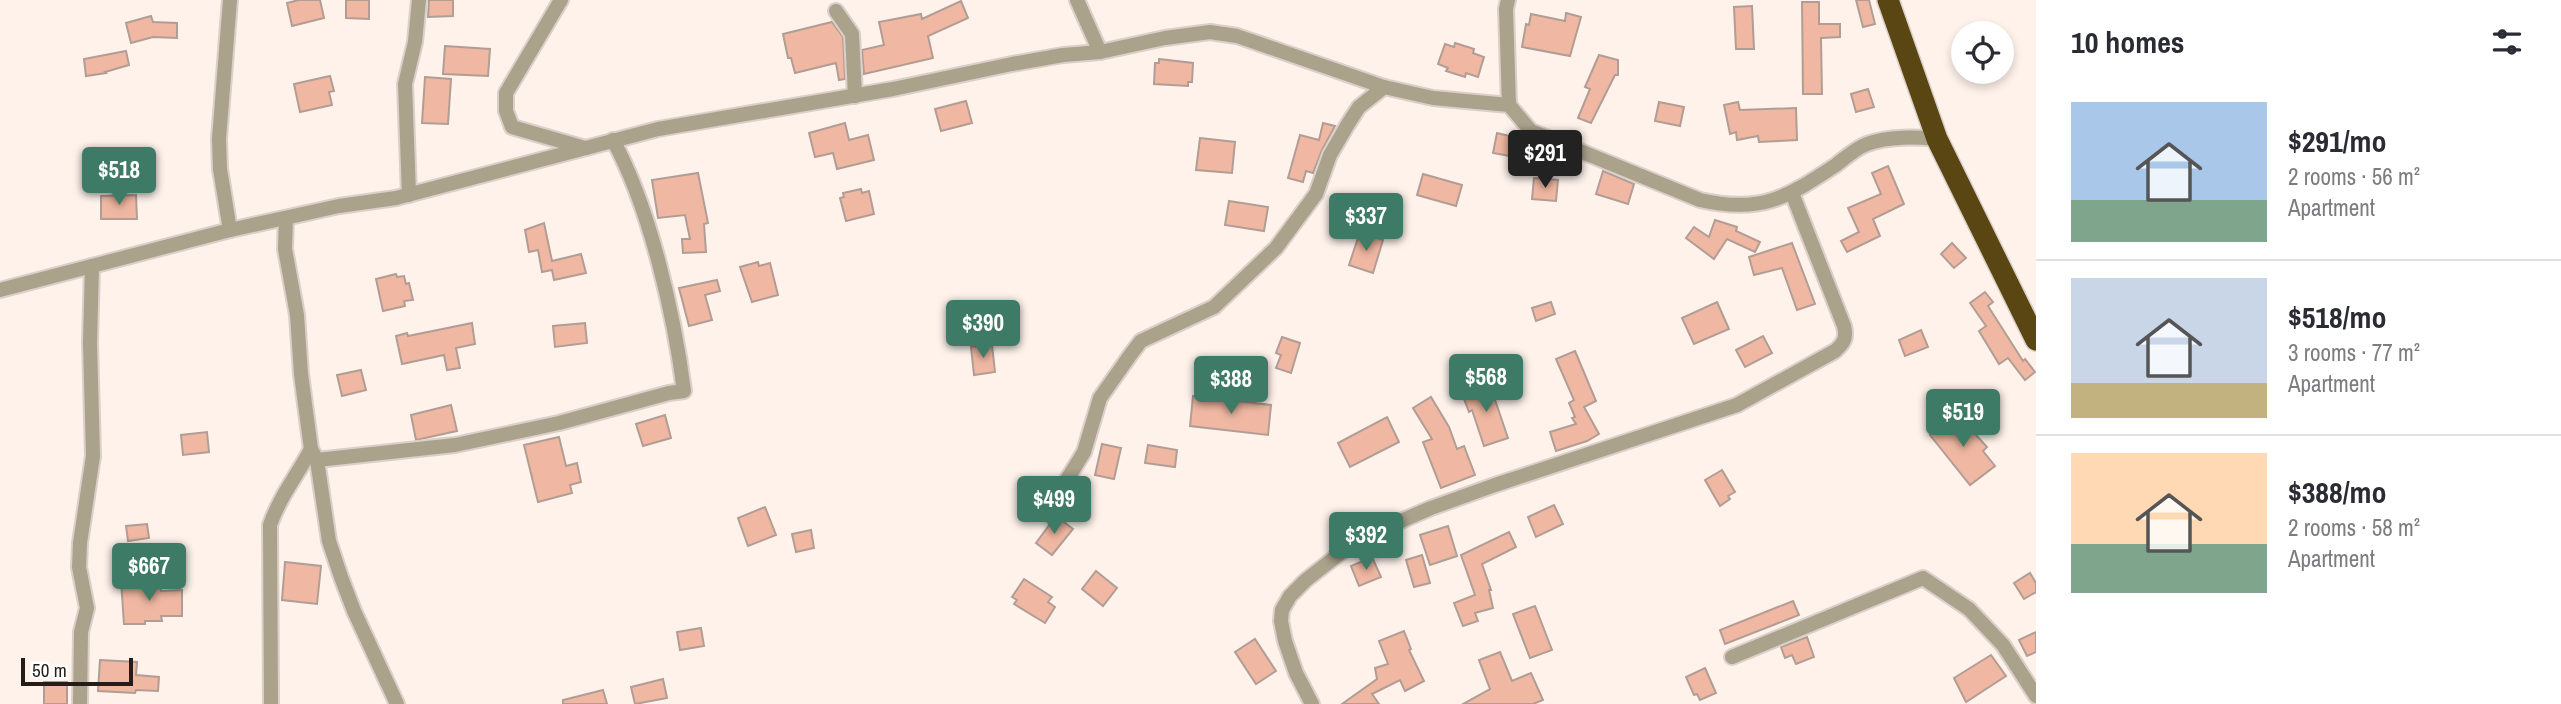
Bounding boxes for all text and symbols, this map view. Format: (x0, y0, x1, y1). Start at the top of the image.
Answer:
map controls (1951, 21, 2014, 84)
button: locate (1951, 21, 2014, 84)
text: 10 homes (2071, 22, 2185, 62)
icon: filters (2488, 23, 2526, 61)
text: $291/mo (2288, 121, 2386, 161)
pin: $291 (1504, 130, 1586, 190)
icon: home (2127, 130, 2211, 214)
text: $291 (1524, 137, 1566, 168)
pin: $518 (78, 148, 160, 207)
text: $518 (98, 154, 140, 185)
text: 2 rooms · 56 m² (2288, 161, 2420, 192)
text: Apartment (2288, 192, 2375, 223)
pin: $337 (1325, 194, 1407, 253)
text: $337 (1345, 200, 1387, 231)
text: $518/mo (2288, 297, 2386, 337)
pin: $390 (942, 300, 1024, 360)
icon: home (2127, 306, 2211, 390)
text: $390 (962, 307, 1004, 338)
text: 3 rooms · 77 m² (2288, 337, 2420, 368)
pin: $568 (1445, 354, 1527, 414)
pin: $388 (1190, 356, 1272, 416)
text: $568 (1465, 361, 1507, 392)
text: $388 (1210, 363, 1252, 394)
text: Apartment (2288, 368, 2375, 399)
pin: $519 (1922, 390, 2004, 449)
text: $519 (1942, 396, 1984, 427)
text: $388/mo (2288, 472, 2386, 512)
pin: $499 (1013, 476, 1095, 536)
icon: home (2127, 481, 2211, 565)
text: $499 (1033, 483, 1075, 514)
pin: $392 (1325, 512, 1407, 572)
text: 2 rooms · 58 m² (2288, 512, 2420, 543)
text: $392 (1345, 519, 1387, 550)
text: Apartment (2288, 543, 2375, 574)
pin: $667 (108, 544, 190, 603)
text: $667 (128, 550, 170, 581)
scale bar (21, 655, 133, 687)
text: 50 m (32, 657, 67, 683)

